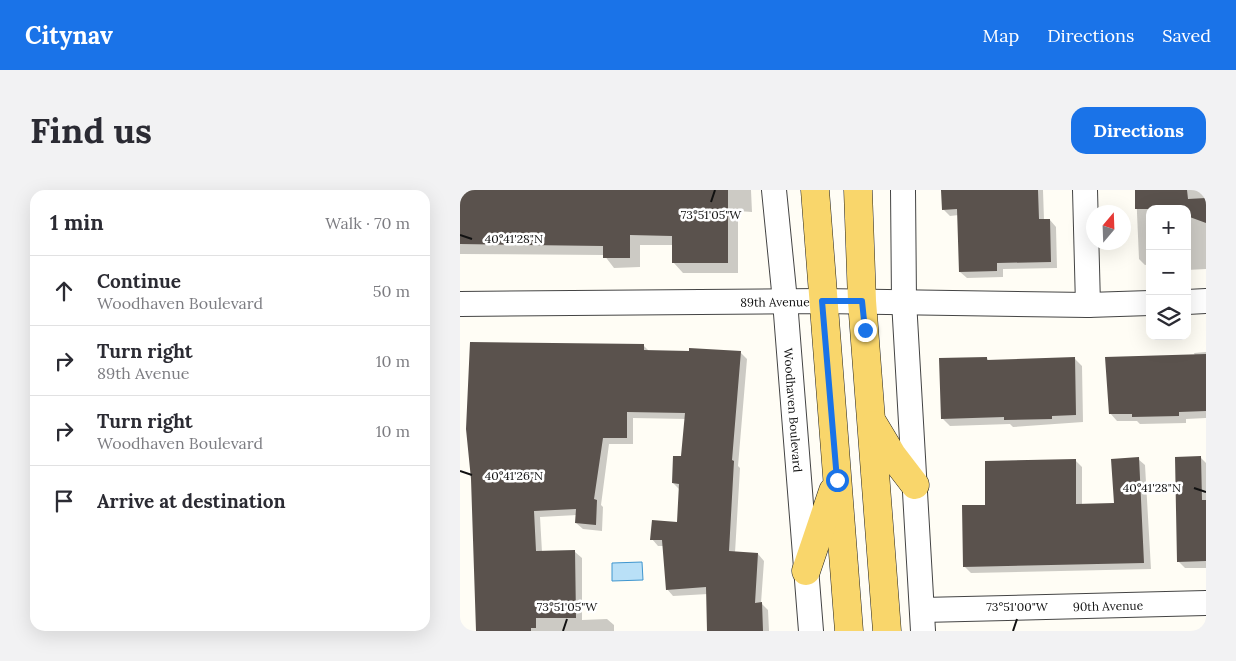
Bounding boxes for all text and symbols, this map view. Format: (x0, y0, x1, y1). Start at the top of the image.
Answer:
text: Citynav (25, 20, 113, 51)
text: Map (983, 24, 1019, 47)
text: Directions (1047, 24, 1134, 47)
text: Saved (1162, 24, 1211, 47)
button: Directions (1071, 107, 1206, 154)
text: Find us (30, 108, 152, 153)
north arrow (1086, 205, 1131, 250)
map controls (1146, 205, 1191, 340)
button: + (1146, 205, 1191, 250)
text: 73°51'05"W (681, 207, 742, 222)
text: 1 min (50, 209, 104, 236)
text: Walk · 70 m (325, 213, 410, 233)
text: 40°41'28"N (485, 231, 543, 246)
button: − (1146, 250, 1191, 295)
text: Continue (97, 269, 181, 293)
icon: ahead (50, 277, 78, 305)
text: 50 m (373, 281, 410, 301)
text: Woodhaven Boulevard (97, 293, 263, 313)
street label: 89th Avenue (740, 294, 810, 309)
button: layers (1146, 295, 1191, 340)
route end (854, 319, 877, 342)
text: Turn right (97, 339, 193, 363)
icon: right (50, 347, 78, 375)
street label: Woodhaven Boulevard (781, 347, 806, 473)
text: 10 m (376, 351, 410, 371)
text: 89th Avenue (97, 363, 189, 383)
text: Turn right (97, 409, 193, 433)
icon: right (50, 417, 78, 445)
text: 10 m (376, 421, 410, 441)
text: Woodhaven Boulevard (97, 433, 263, 453)
text: 40°41'26"N (485, 468, 543, 483)
route start (826, 469, 849, 492)
text: 40°41'28"N (1123, 480, 1181, 495)
icon: arrive (50, 487, 78, 515)
text: Arrive at destination (97, 489, 286, 513)
street label: 90th Avenue (1073, 597, 1144, 614)
text: 73°51'05"W (537, 599, 598, 614)
text: 73°51'00"W (986, 599, 1049, 614)

